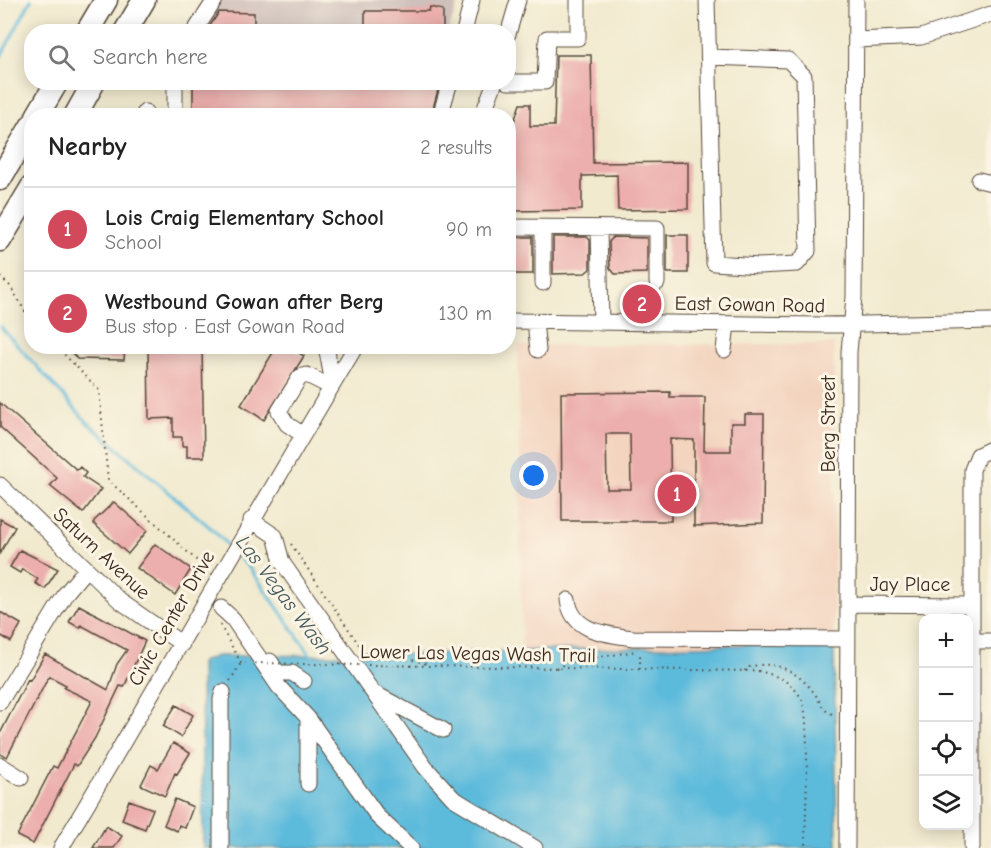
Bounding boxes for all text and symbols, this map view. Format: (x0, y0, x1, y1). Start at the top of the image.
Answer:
search box (24, 24, 516, 90)
icon: search (45, 41, 78, 74)
text: Search here (93, 44, 208, 70)
text: Nearby (48, 132, 127, 162)
text: 2 results (420, 136, 492, 159)
text: Lois Craig Elementary School (105, 205, 384, 231)
text: 1 (64, 218, 71, 241)
text: 90 m (446, 218, 492, 241)
text: School (105, 231, 162, 254)
pin: 2 (622, 282, 662, 326)
text: Westbound Gowan after Berg (105, 289, 384, 315)
street label: East Gowan Road (674, 292, 826, 317)
text: 2 (63, 302, 72, 325)
text: 130 m (439, 302, 492, 325)
text: Bus stop · East Gowan Road (105, 315, 345, 338)
street label: Berg Street (817, 374, 840, 473)
your location (519, 461, 548, 490)
pin: 1 (658, 472, 696, 516)
street label: Saturn Avenue (49, 503, 155, 604)
water label: Las Vegas Wash (231, 530, 337, 660)
street label: Civic Center Drive (123, 547, 219, 690)
street label: Jay Place (870, 573, 950, 596)
map controls (919, 614, 973, 830)
button: + (919, 614, 973, 668)
street label: Lower Las Vegas Wash Trail (360, 640, 596, 667)
button: − (919, 668, 973, 722)
button: locate (919, 722, 973, 776)
button: layers (919, 776, 973, 830)

